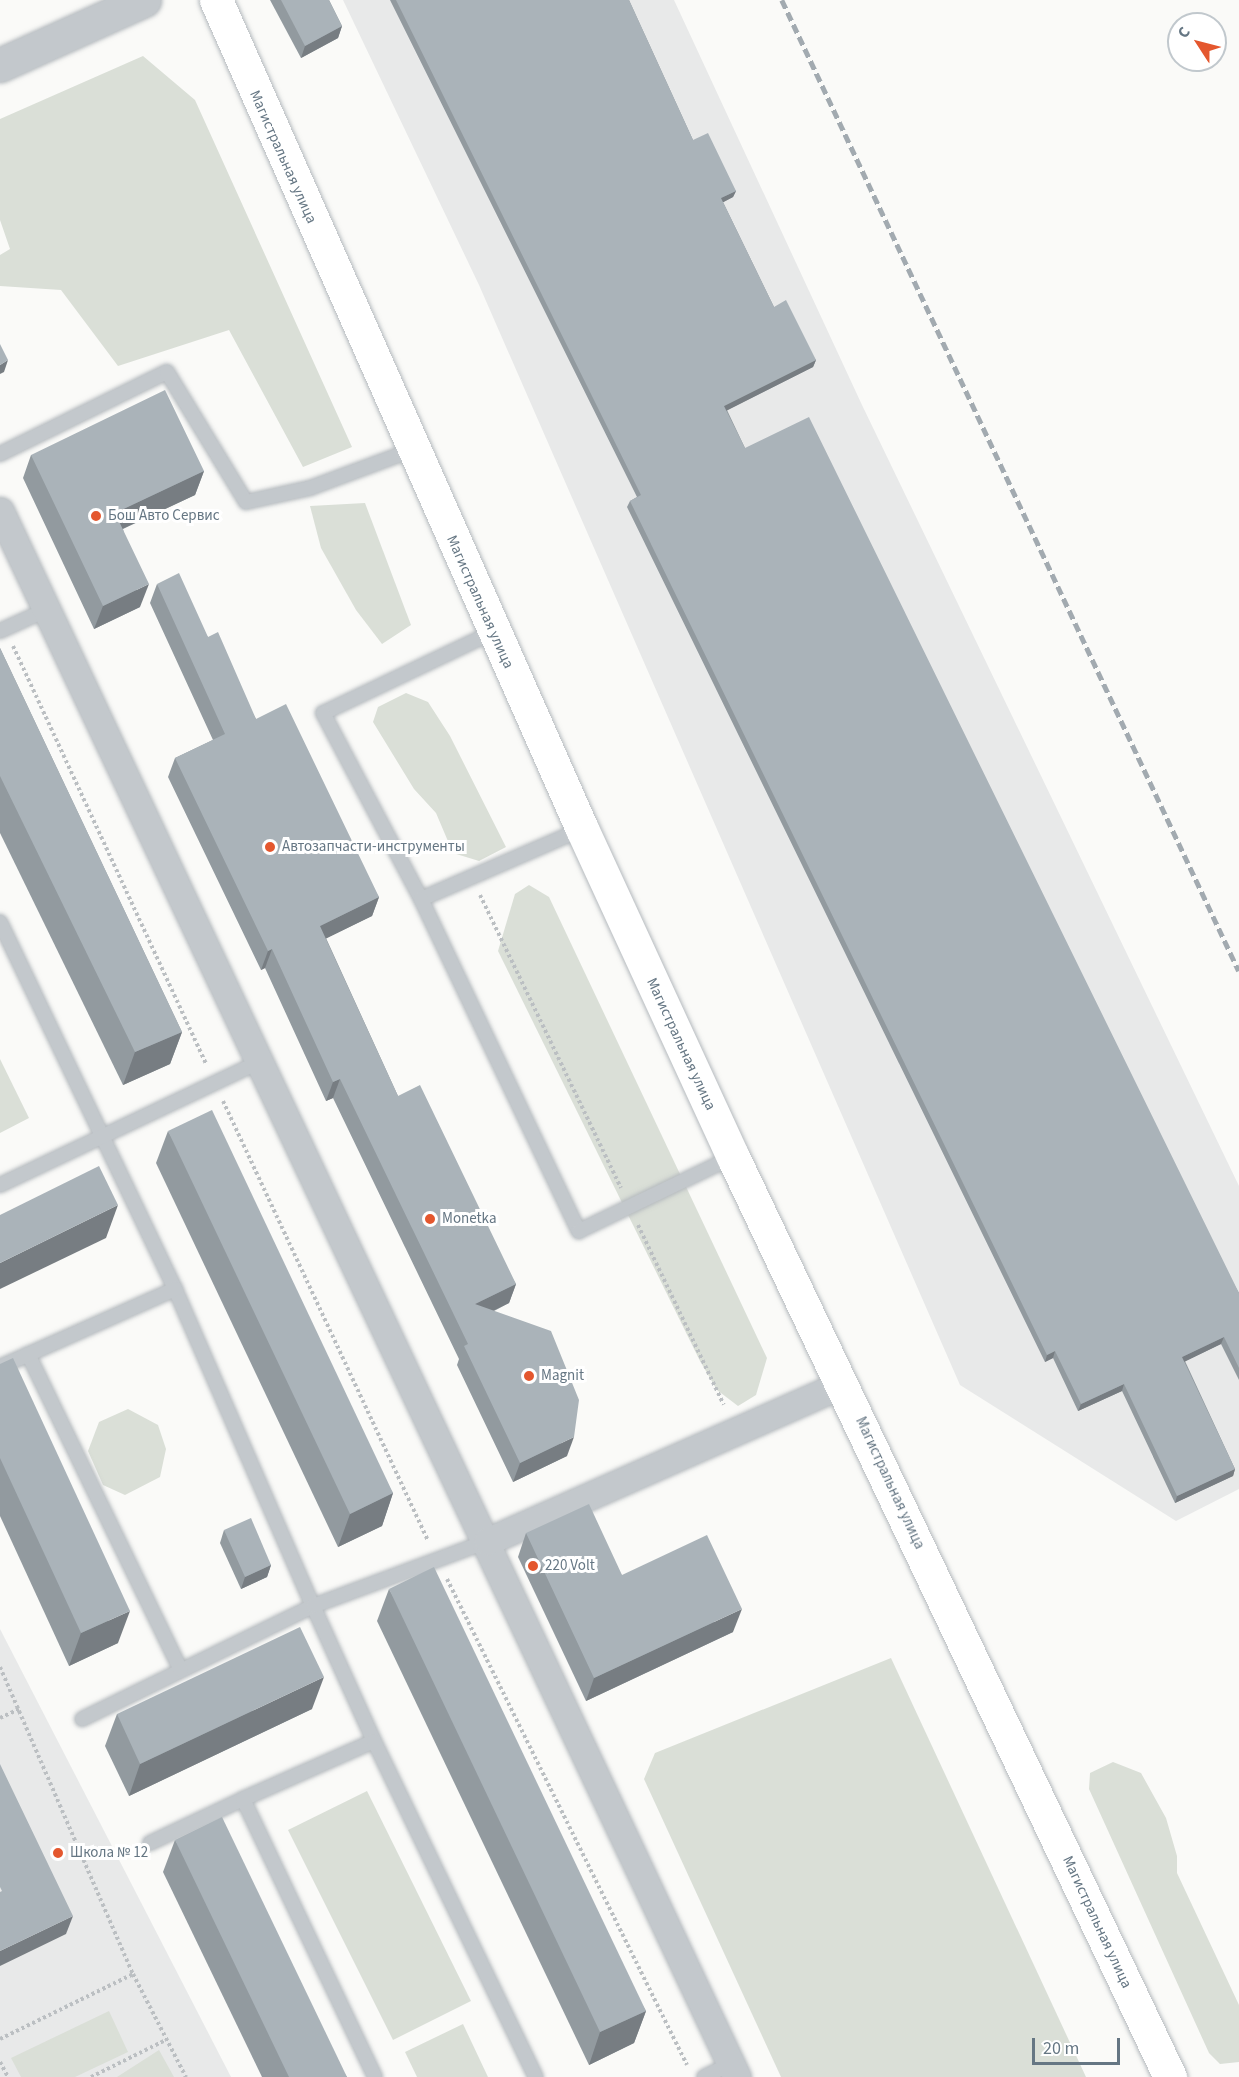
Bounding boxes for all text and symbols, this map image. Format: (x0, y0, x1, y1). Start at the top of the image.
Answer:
north arrow (1167, 12, 1227, 72)
text: С (1172, 22, 1196, 43)
street label: Магистральная улица (246, 88, 320, 226)
place label: Бош Авто Сервис (108, 507, 220, 525)
marker: Бош Авто Сервис (89, 509, 103, 523)
street label: Магистральная улица (443, 533, 517, 671)
place label: Автозапчасти-инструменты (282, 838, 465, 856)
marker: Автозапчасти-инструменты (263, 840, 277, 854)
street label: Магистральная улица (642, 975, 720, 1113)
place label: Monetka (442, 1210, 496, 1228)
marker: Monetka (423, 1212, 437, 1226)
place label: Magnit (541, 1367, 584, 1385)
marker: Magnit (522, 1369, 536, 1383)
street label: Магистральная улица (851, 1414, 929, 1552)
place label: 220 Volt (545, 1557, 595, 1575)
marker: 220 Volt (526, 1559, 540, 1573)
place label: Школа № 12 (70, 1844, 148, 1862)
marker: Школа № 12 (51, 1846, 65, 1860)
street label: Магистральная улица (1058, 1853, 1136, 1991)
scale bar (1035, 2026, 1124, 2064)
text: 20 m (1043, 2036, 1079, 2061)

